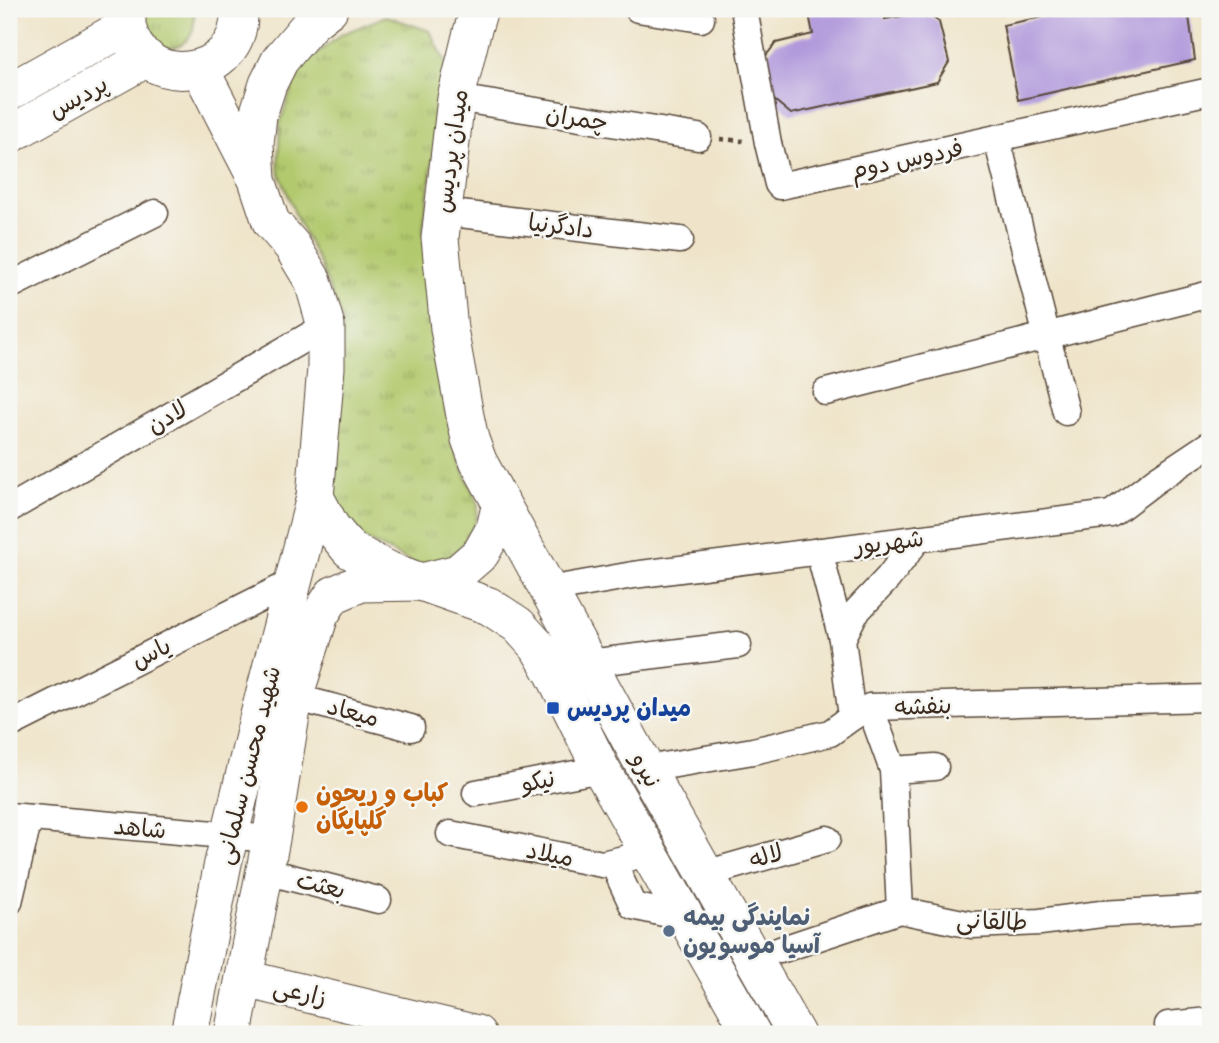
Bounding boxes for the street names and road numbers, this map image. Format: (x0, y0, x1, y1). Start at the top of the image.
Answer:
street label: پردیس (44, 69, 114, 127)
street label: میدان پردیس (428, 87, 476, 215)
street label: چمران (543, 99, 610, 140)
street label: فردوس دوم (848, 133, 967, 189)
street label: دادگرنیا (526, 208, 595, 247)
street label: لادن (142, 395, 193, 442)
street label: شهریور (851, 524, 926, 563)
street label: یاس (127, 631, 177, 677)
street label: شهید محسن سلمانی (210, 663, 289, 868)
street label: بنفشه (894, 691, 952, 724)
street label: میعاد (323, 692, 382, 735)
street label: نیرو (622, 746, 667, 794)
street label: نیکو (517, 764, 558, 801)
street label: شاهد (112, 812, 167, 847)
street label: میلاد (523, 836, 576, 875)
street label: لاله (746, 838, 787, 877)
street label: بعثت (293, 865, 348, 907)
street label: طالقانی (956, 906, 1028, 939)
street label: زارعی (270, 972, 329, 1015)

